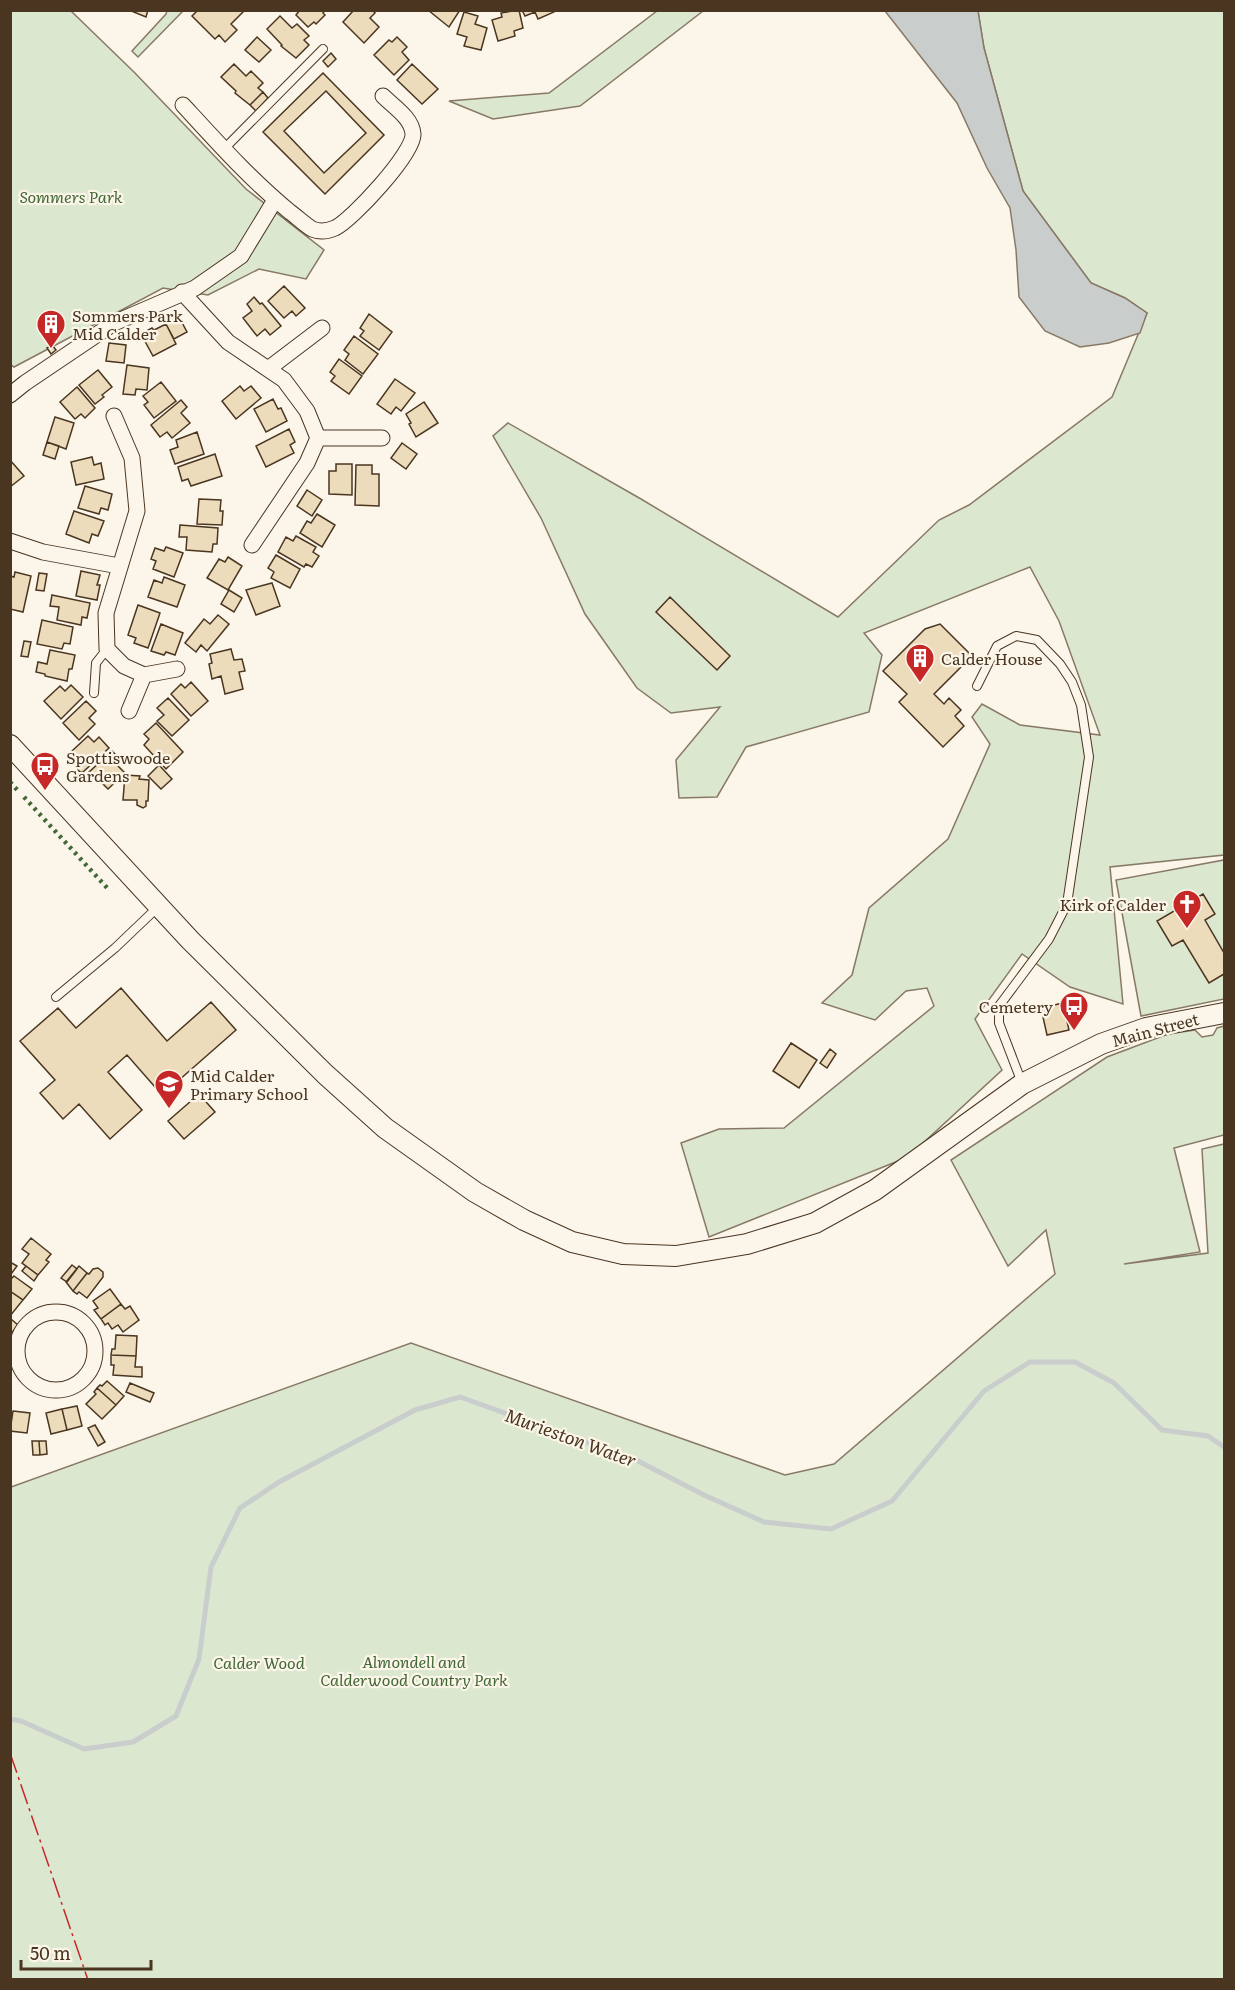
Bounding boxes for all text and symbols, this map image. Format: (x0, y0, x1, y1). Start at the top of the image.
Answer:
park label: Sommers Park (19, 184, 123, 208)
place label: Sommers Park Mid Calder (72, 303, 183, 345)
building icon: Sommers Park Mid Calder (35, 308, 67, 350)
building icon: Calder House (904, 642, 936, 684)
place label: Calder House (941, 646, 1043, 670)
place label: Spottiswoode Gardens (66, 745, 170, 787)
bus stop icon: Spottiswoode Gardens (29, 750, 61, 792)
church icon: Kirk of Calder (1171, 888, 1203, 930)
place label: Kirk of Calder (1059, 892, 1166, 916)
bus stop icon: Cemetery (1058, 990, 1090, 1032)
place label: Cemetery (979, 994, 1054, 1018)
street label: Main Street (1109, 1006, 1202, 1052)
place label: Mid Calder Primary School (190, 1063, 308, 1105)
school or university icon: Mid Calder Primary School (153, 1068, 185, 1110)
water label: Murieston Water (501, 1401, 641, 1473)
park label: Almondell and Calderwood Country Park (320, 1649, 508, 1691)
park label: Calder Wood (213, 1650, 306, 1674)
scale bar (21, 1933, 152, 1971)
text: 50 m (30, 1939, 71, 1966)

